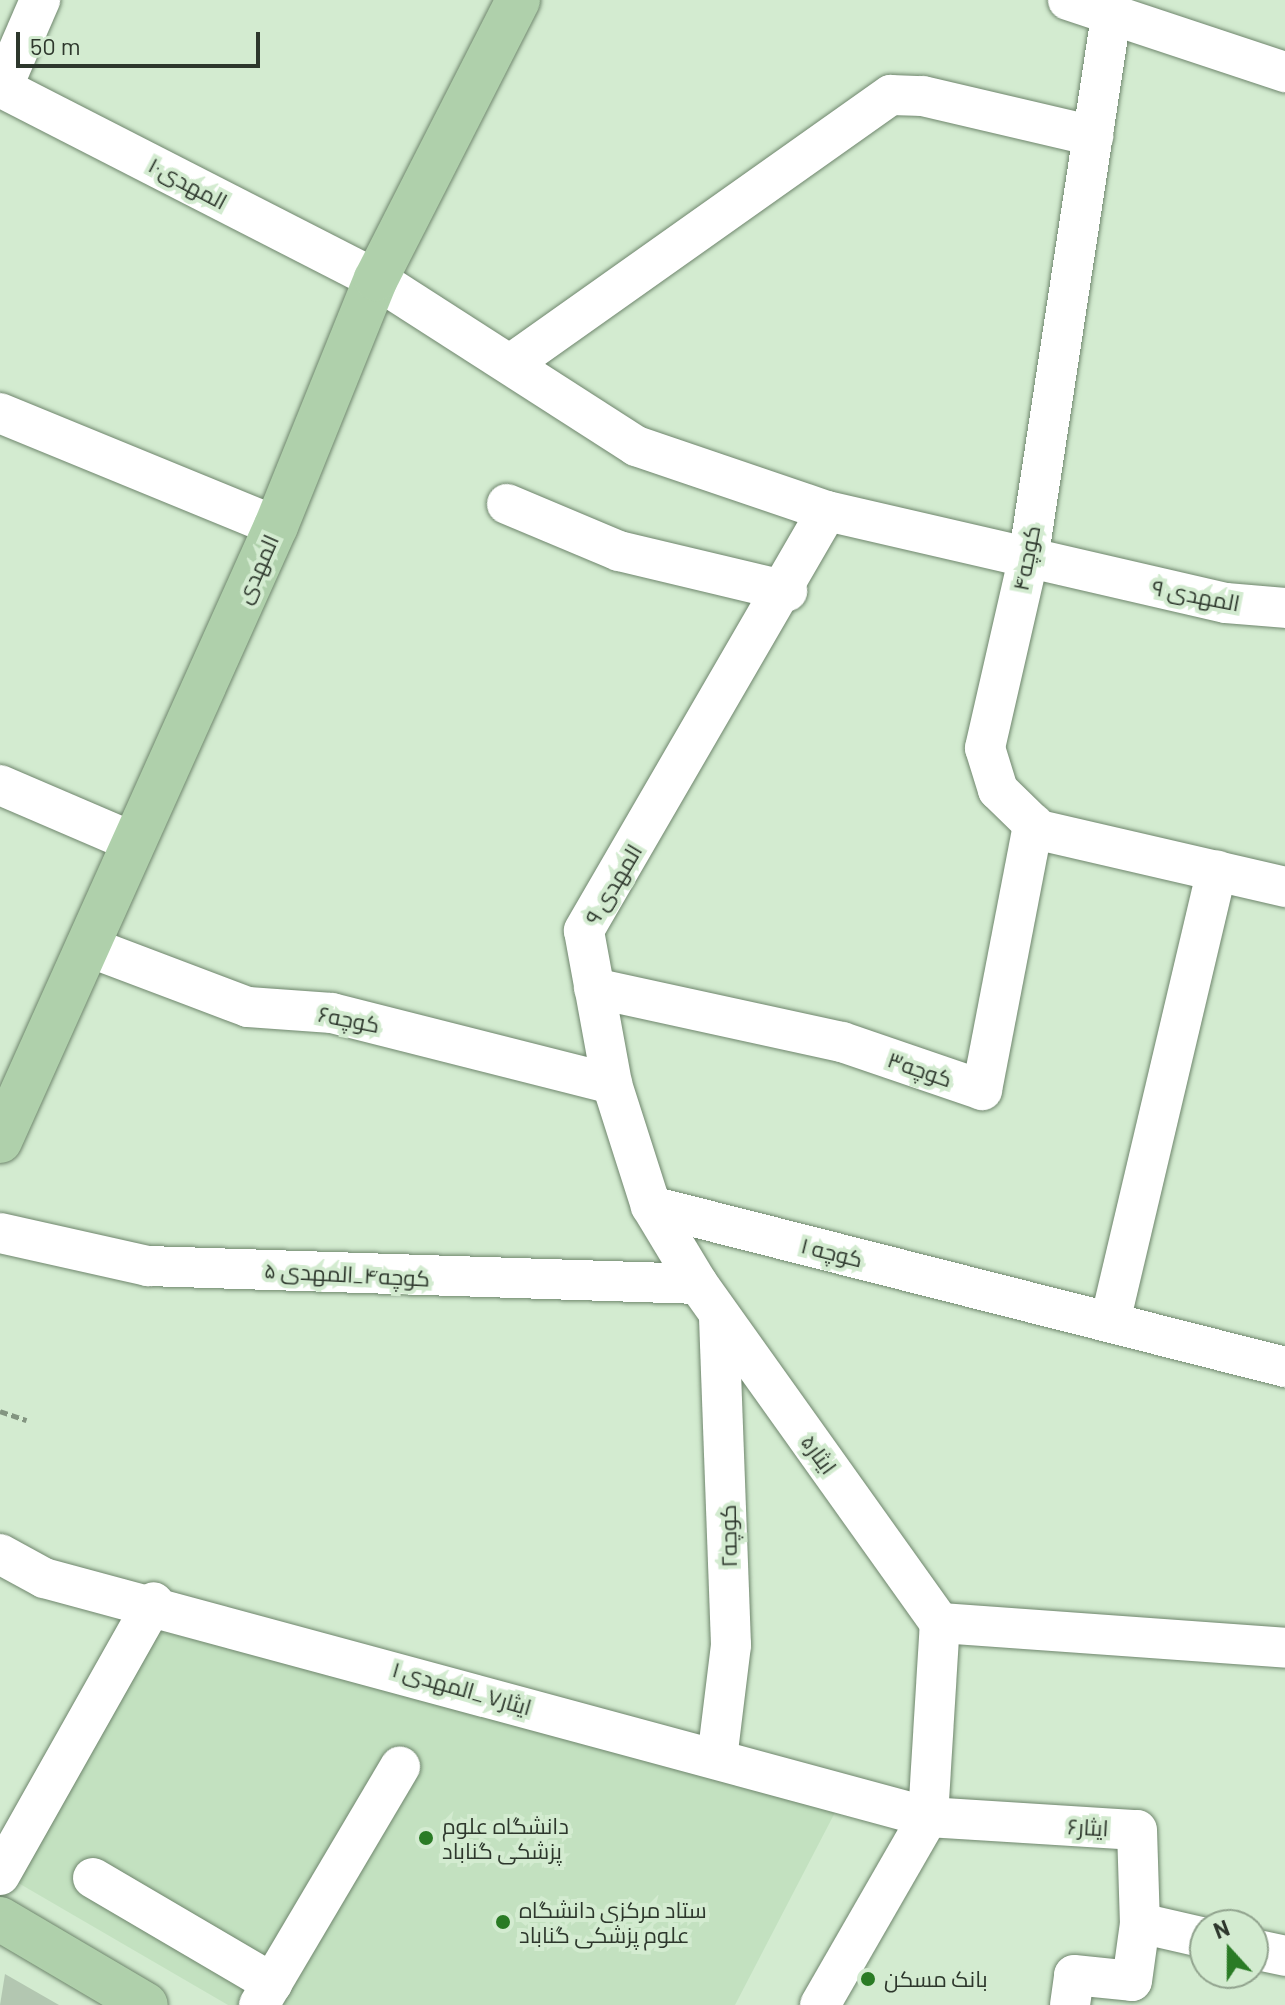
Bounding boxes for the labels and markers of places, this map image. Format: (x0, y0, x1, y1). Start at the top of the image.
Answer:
place label: دانشگاه علوم پزشکی گناباد (442, 1812, 569, 1864)
marker: دانشگاه علوم پزشکی گناباد (417, 1829, 435, 1847)
place label: ستاد مرکزی دانشگاه علوم پزشکی گناباد (519, 1896, 707, 1948)
marker: ستاد مرکزی دانشگاه علوم پزشکی گناباد (494, 1913, 512, 1931)
place label: بانک مسکن (884, 1966, 988, 1992)
marker: بانک مسکن (859, 1970, 877, 1988)

